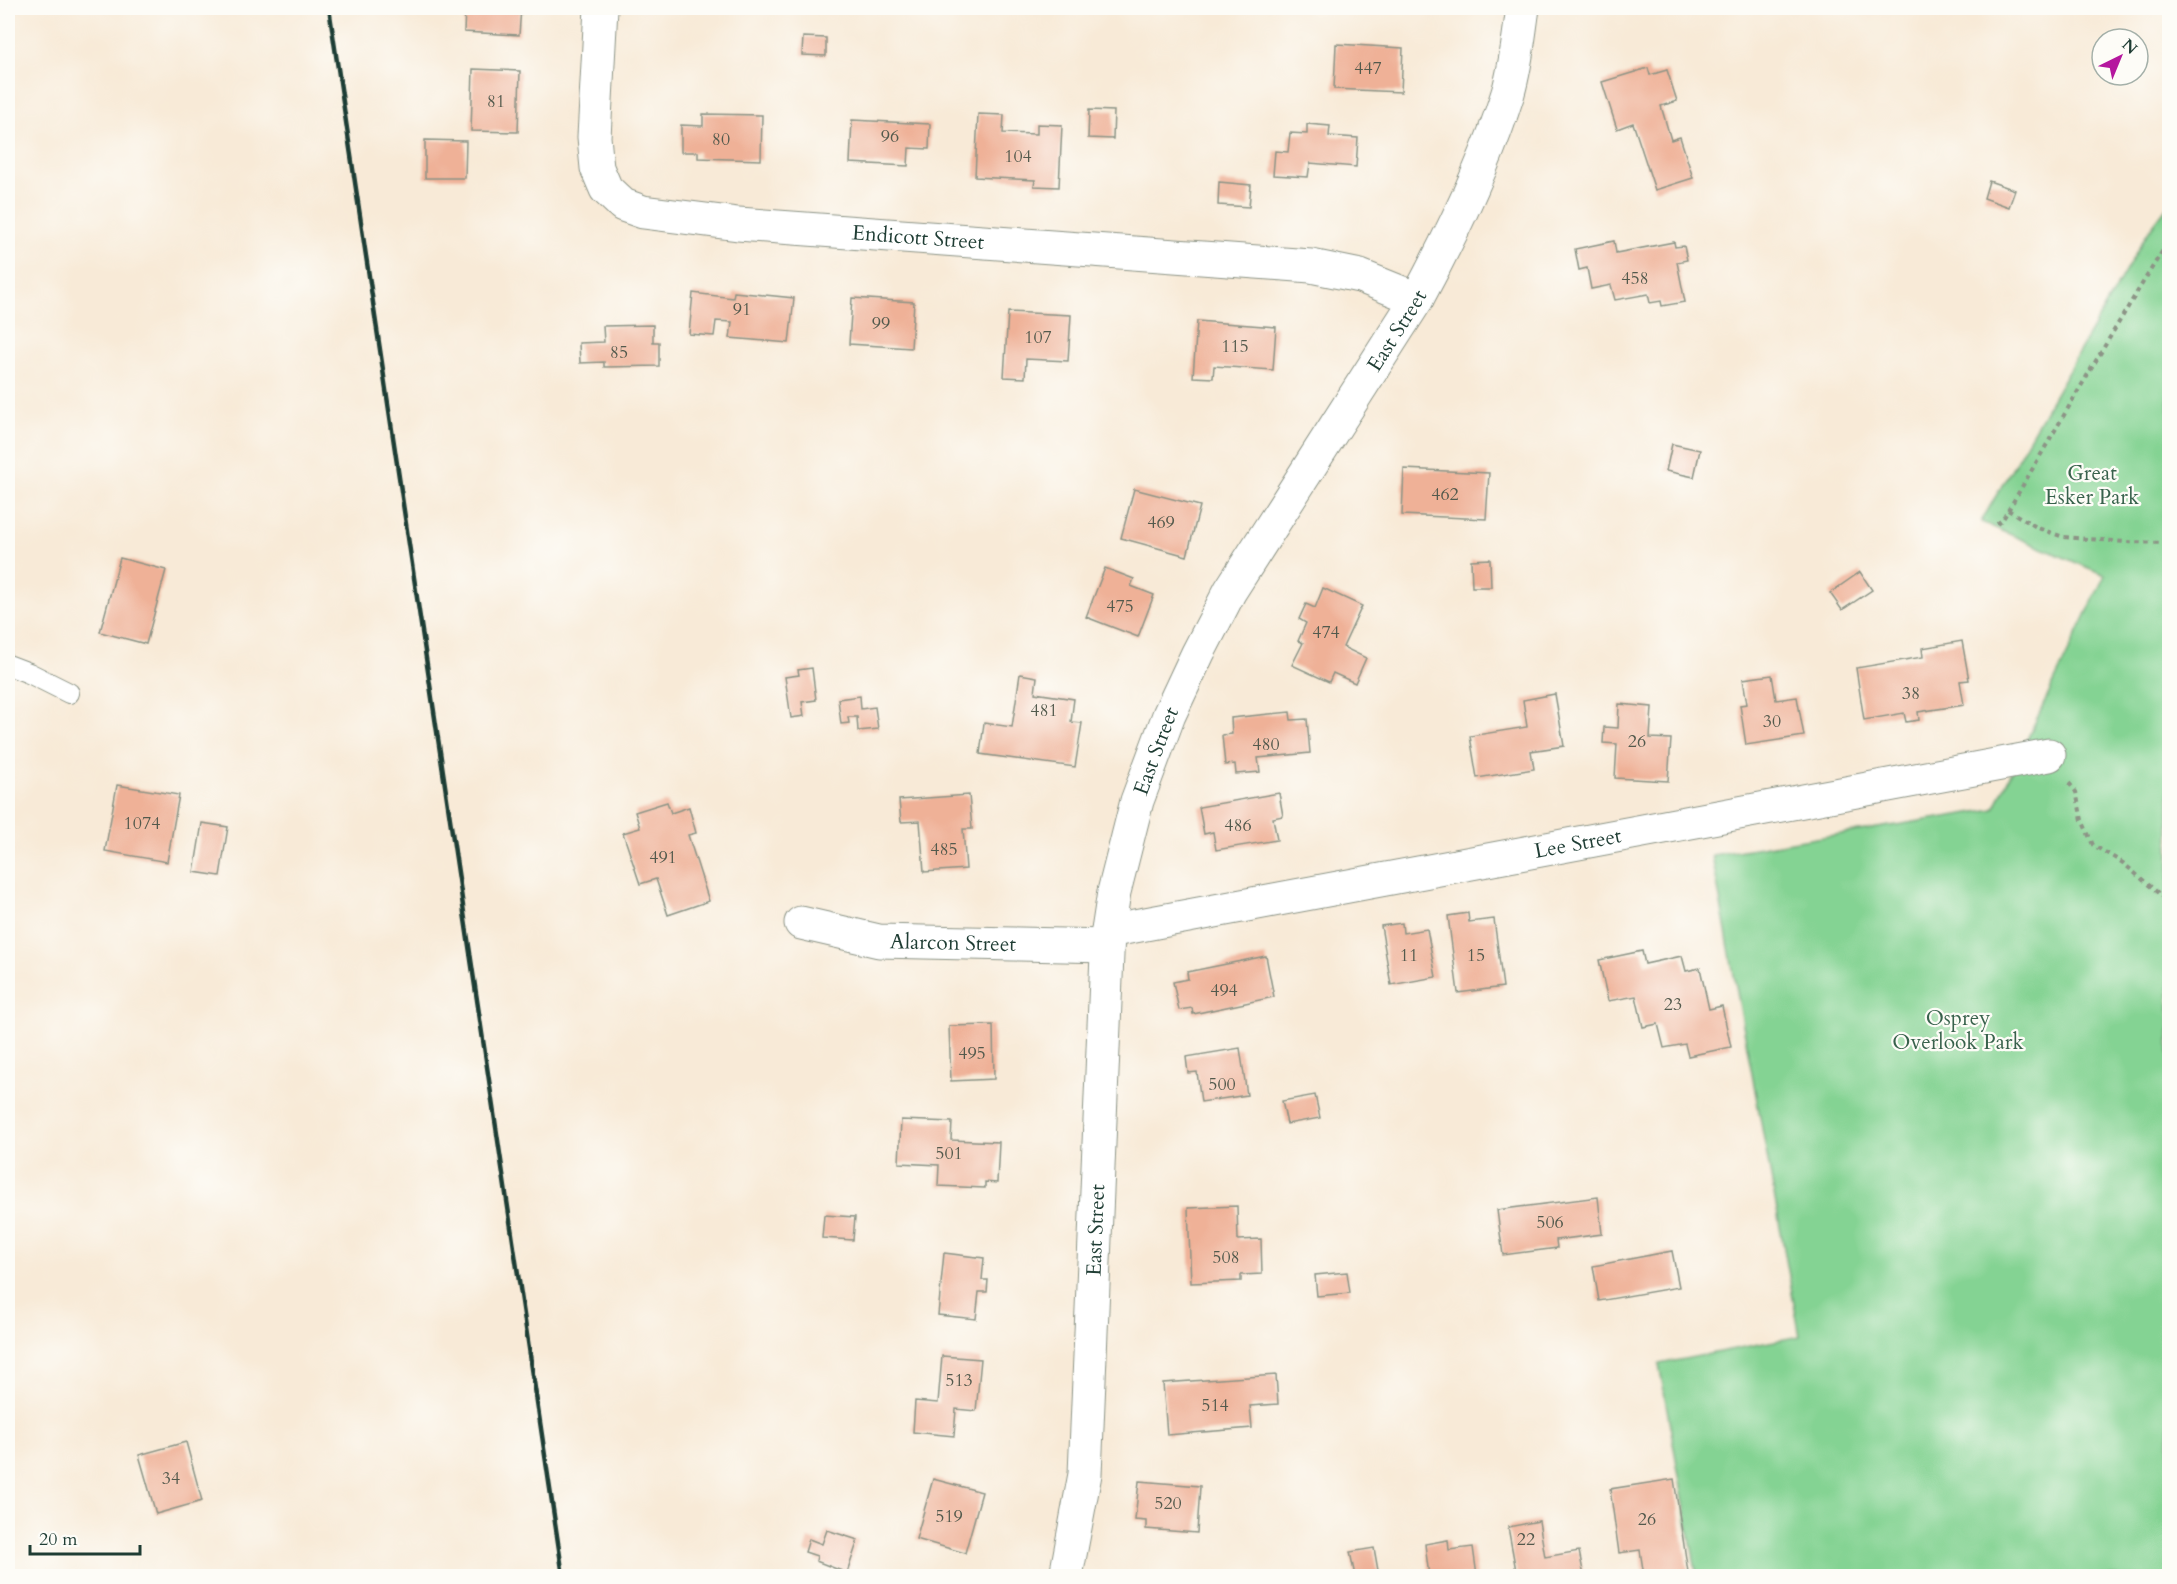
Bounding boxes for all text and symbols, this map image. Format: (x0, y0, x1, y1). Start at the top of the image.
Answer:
north arrow (2090, 27, 2150, 87)
text: N (2117, 34, 2142, 60)
house number: 447 (1354, 56, 1382, 81)
house number: 81 (487, 89, 505, 114)
house number: 96 (881, 124, 899, 149)
house number: 80 (712, 127, 730, 152)
house number: 104 (1004, 144, 1032, 169)
street label: Endicott Street (851, 218, 985, 257)
house number: 458 (1621, 266, 1649, 291)
street label: East Street (1360, 284, 1434, 377)
house number: 91 (733, 297, 751, 322)
house number: 99 (872, 311, 890, 336)
house number: 107 (1024, 325, 1052, 350)
house number: 115 (1221, 334, 1249, 359)
house number: 85 (610, 340, 628, 365)
park label: Great Esker Park (2045, 459, 2140, 512)
house number: 462 (1431, 482, 1459, 507)
house number: 469 (1147, 510, 1175, 535)
house number: 475 (1106, 594, 1134, 619)
house number: 474 (1312, 620, 1340, 645)
house number: 38 (1902, 681, 1920, 706)
house number: 481 (1030, 698, 1058, 723)
street label: East Street (1126, 702, 1186, 799)
house number: 30 (1763, 709, 1781, 734)
house number: 26 (1628, 729, 1646, 754)
house number: 480 (1252, 732, 1280, 757)
house number: 1074 (124, 811, 160, 836)
house number: 486 (1224, 813, 1252, 838)
street label: Lee Street (1532, 821, 1624, 866)
house number: 485 (930, 837, 958, 862)
house number: 491 (649, 845, 677, 870)
street label: Alarcon Street (890, 927, 1017, 959)
house number: 11 (1400, 943, 1418, 968)
house number: 15 (1467, 943, 1485, 968)
house number: 494 (1210, 978, 1238, 1003)
house number: 23 (1664, 992, 1682, 1017)
park label: Osprey Overlook Park (1892, 1004, 2024, 1057)
house number: 495 (958, 1041, 986, 1066)
house number: 500 (1208, 1072, 1236, 1097)
house number: 501 (935, 1141, 963, 1166)
street label: East Street (1079, 1183, 1112, 1277)
house number: 506 (1536, 1210, 1564, 1235)
house number: 508 (1212, 1245, 1240, 1270)
house number: 513 (945, 1368, 973, 1393)
house number: 514 (1201, 1393, 1229, 1418)
house number: 34 (162, 1466, 180, 1491)
house number: 520 (1154, 1491, 1182, 1516)
house number: 519 (935, 1504, 963, 1529)
house number: 26 (1638, 1507, 1656, 1532)
scale bar (30, 1518, 140, 1556)
text: 20 m (39, 1527, 78, 1552)
house number: 22 (1517, 1527, 1535, 1552)

